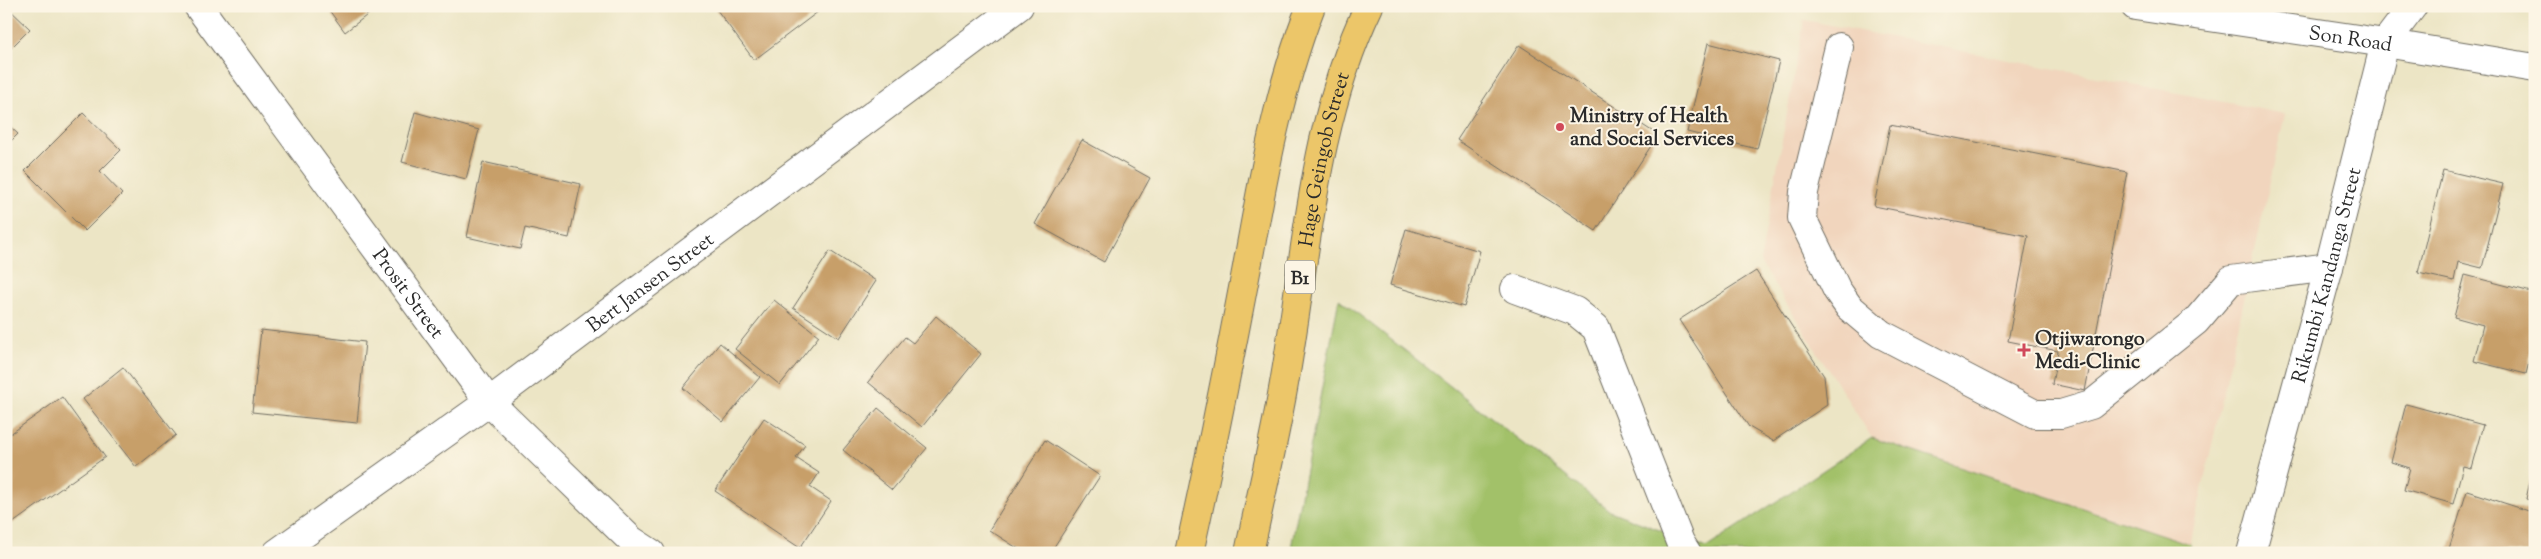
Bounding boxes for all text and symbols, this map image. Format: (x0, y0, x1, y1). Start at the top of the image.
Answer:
street label: Son Road (2307, 20, 2394, 61)
street label: Hage Geingob Street (1293, 68, 1359, 249)
place label: Ministry of Health and Social Services (1570, 103, 1734, 155)
marker: Ministry of Health and Social Services (1554, 121, 1566, 133)
street label: Rikumbi Kandanga Street (2286, 165, 2370, 387)
street label: Bert Jansen Street (582, 227, 721, 341)
street label: Prosit Street (364, 243, 450, 346)
road number: B1 (1285, 260, 1315, 294)
place label: Otjiwarongo Medi-Clinic (2035, 326, 2145, 378)
marker: Otjiwarongo Medi-Clinic (2017, 343, 2031, 357)

